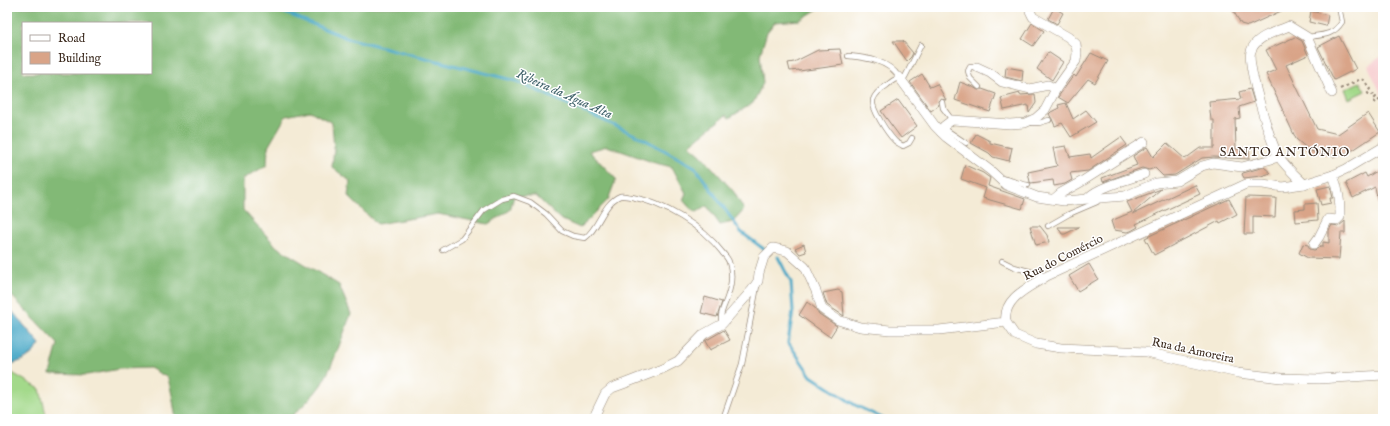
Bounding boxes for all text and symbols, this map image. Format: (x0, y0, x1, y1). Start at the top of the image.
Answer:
legend (22, 22, 152, 74)
text: Road (58, 31, 86, 46)
text: Building (58, 51, 102, 66)
water label: Ribeira da Água Alta (513, 65, 616, 124)
district label: SANTO ANTÓNIO (1220, 144, 1350, 161)
street label: Rua do Comércio (1021, 231, 1106, 284)
street label: Rua da Amoreira (1150, 334, 1236, 367)

